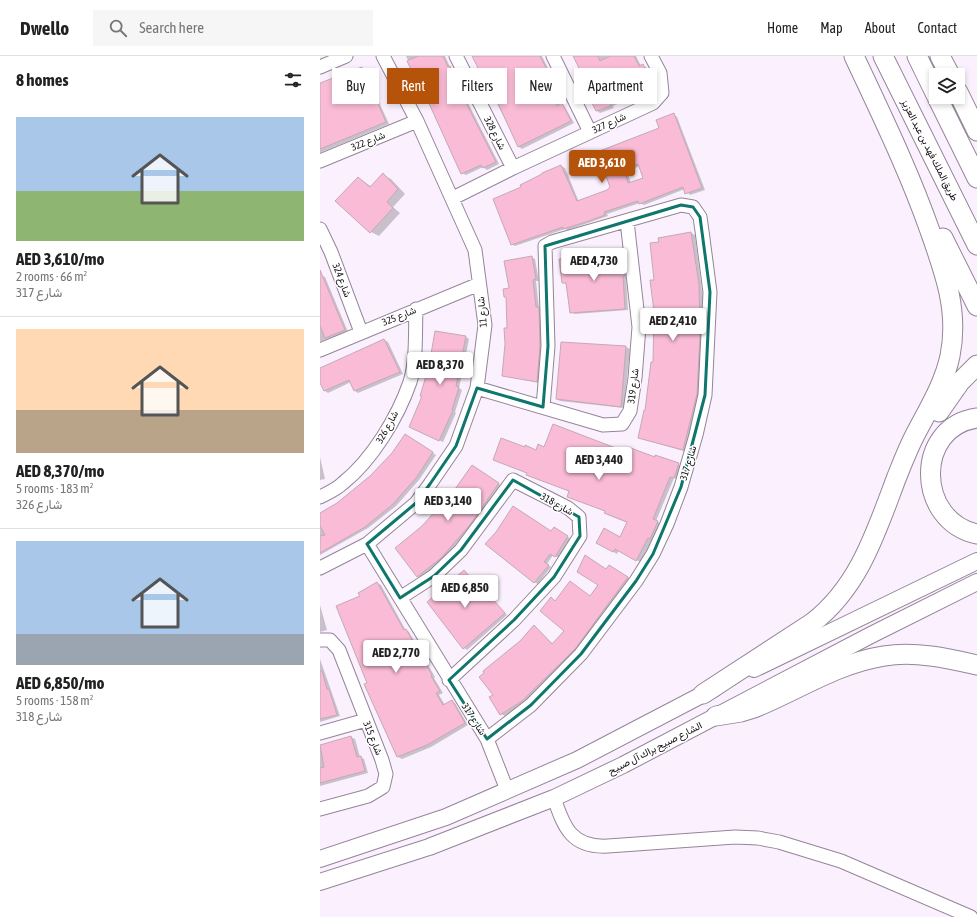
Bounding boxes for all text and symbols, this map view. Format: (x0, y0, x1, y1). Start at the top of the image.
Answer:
search box (93, 10, 373, 46)
text: Dwello (20, 17, 69, 39)
icon: search (107, 17, 129, 39)
text: Search here (139, 19, 204, 36)
text: Home (767, 20, 798, 36)
text: Map (820, 20, 843, 36)
text: About (865, 20, 896, 36)
text: Contact (918, 20, 957, 36)
chip: Buy (332, 68, 379, 104)
chip: Rent (387, 68, 439, 104)
chip: Filters (447, 68, 507, 104)
chip: New (515, 68, 566, 104)
chip: Apartment (574, 68, 657, 104)
map controls (929, 68, 965, 104)
button: layers (929, 68, 965, 104)
icon: filters (282, 69, 304, 91)
text: 8 homes (16, 70, 69, 90)
street label: طريق الملك فهد بن عبد العزيز (898, 97, 961, 203)
street label: شارع 327 (591, 110, 628, 136)
street label: شارع 328 (481, 115, 508, 152)
street label: شارع 322 (349, 129, 387, 154)
icon: home (124, 143, 196, 215)
pin: AED 3,610 (556, 150, 648, 184)
text: AED 3,610 (578, 155, 626, 170)
pin: AED 4,730 (548, 248, 640, 282)
text: AED 3,610/mo (16, 249, 104, 269)
text: AED 4,730 (570, 253, 618, 268)
street label: شارع 324 (330, 261, 354, 299)
text: 2 rooms · 66 m² (16, 269, 87, 284)
text: شارع 317 (16, 285, 62, 300)
street label: شارع 11 (475, 296, 490, 328)
street label: شارع 325 (380, 304, 418, 329)
pin: AED 2,410 (627, 308, 719, 342)
text: AED 2,410 (649, 313, 697, 328)
pin: AED 8,370 (394, 352, 486, 386)
icon: home (124, 355, 196, 427)
text: AED 8,370 (416, 357, 464, 372)
street label: شارع 319 (625, 368, 642, 404)
street label: شارع 326 (374, 409, 401, 446)
street label: شارع 317 (678, 444, 699, 482)
pin: AED 3,440 (553, 447, 645, 481)
text: AED 3,440 (575, 452, 623, 467)
text: AED 8,370/mo (16, 461, 104, 481)
text: 5 rooms · 183 m² (16, 481, 93, 496)
pin: AED 3,140 (402, 488, 494, 522)
street label: شارع 318 (538, 491, 575, 518)
text: AED 3,140 (424, 493, 472, 508)
text: شارع 326 (16, 497, 62, 512)
icon: home (124, 567, 196, 639)
pin: AED 6,850 (419, 575, 511, 609)
text: AED 6,850 (441, 580, 489, 595)
pin: AED 2,770 (350, 640, 442, 674)
text: AED 2,770 (372, 645, 420, 660)
text: AED 6,850/mo (16, 673, 104, 693)
text: 5 rooms · 158 m² (16, 693, 93, 708)
street label: شارع 317 (459, 701, 488, 738)
text: شارع 318 (16, 709, 62, 724)
street label: شارع 315 (360, 719, 385, 757)
street label: الشارع صبيح براك آل صبيح (606, 720, 704, 777)

